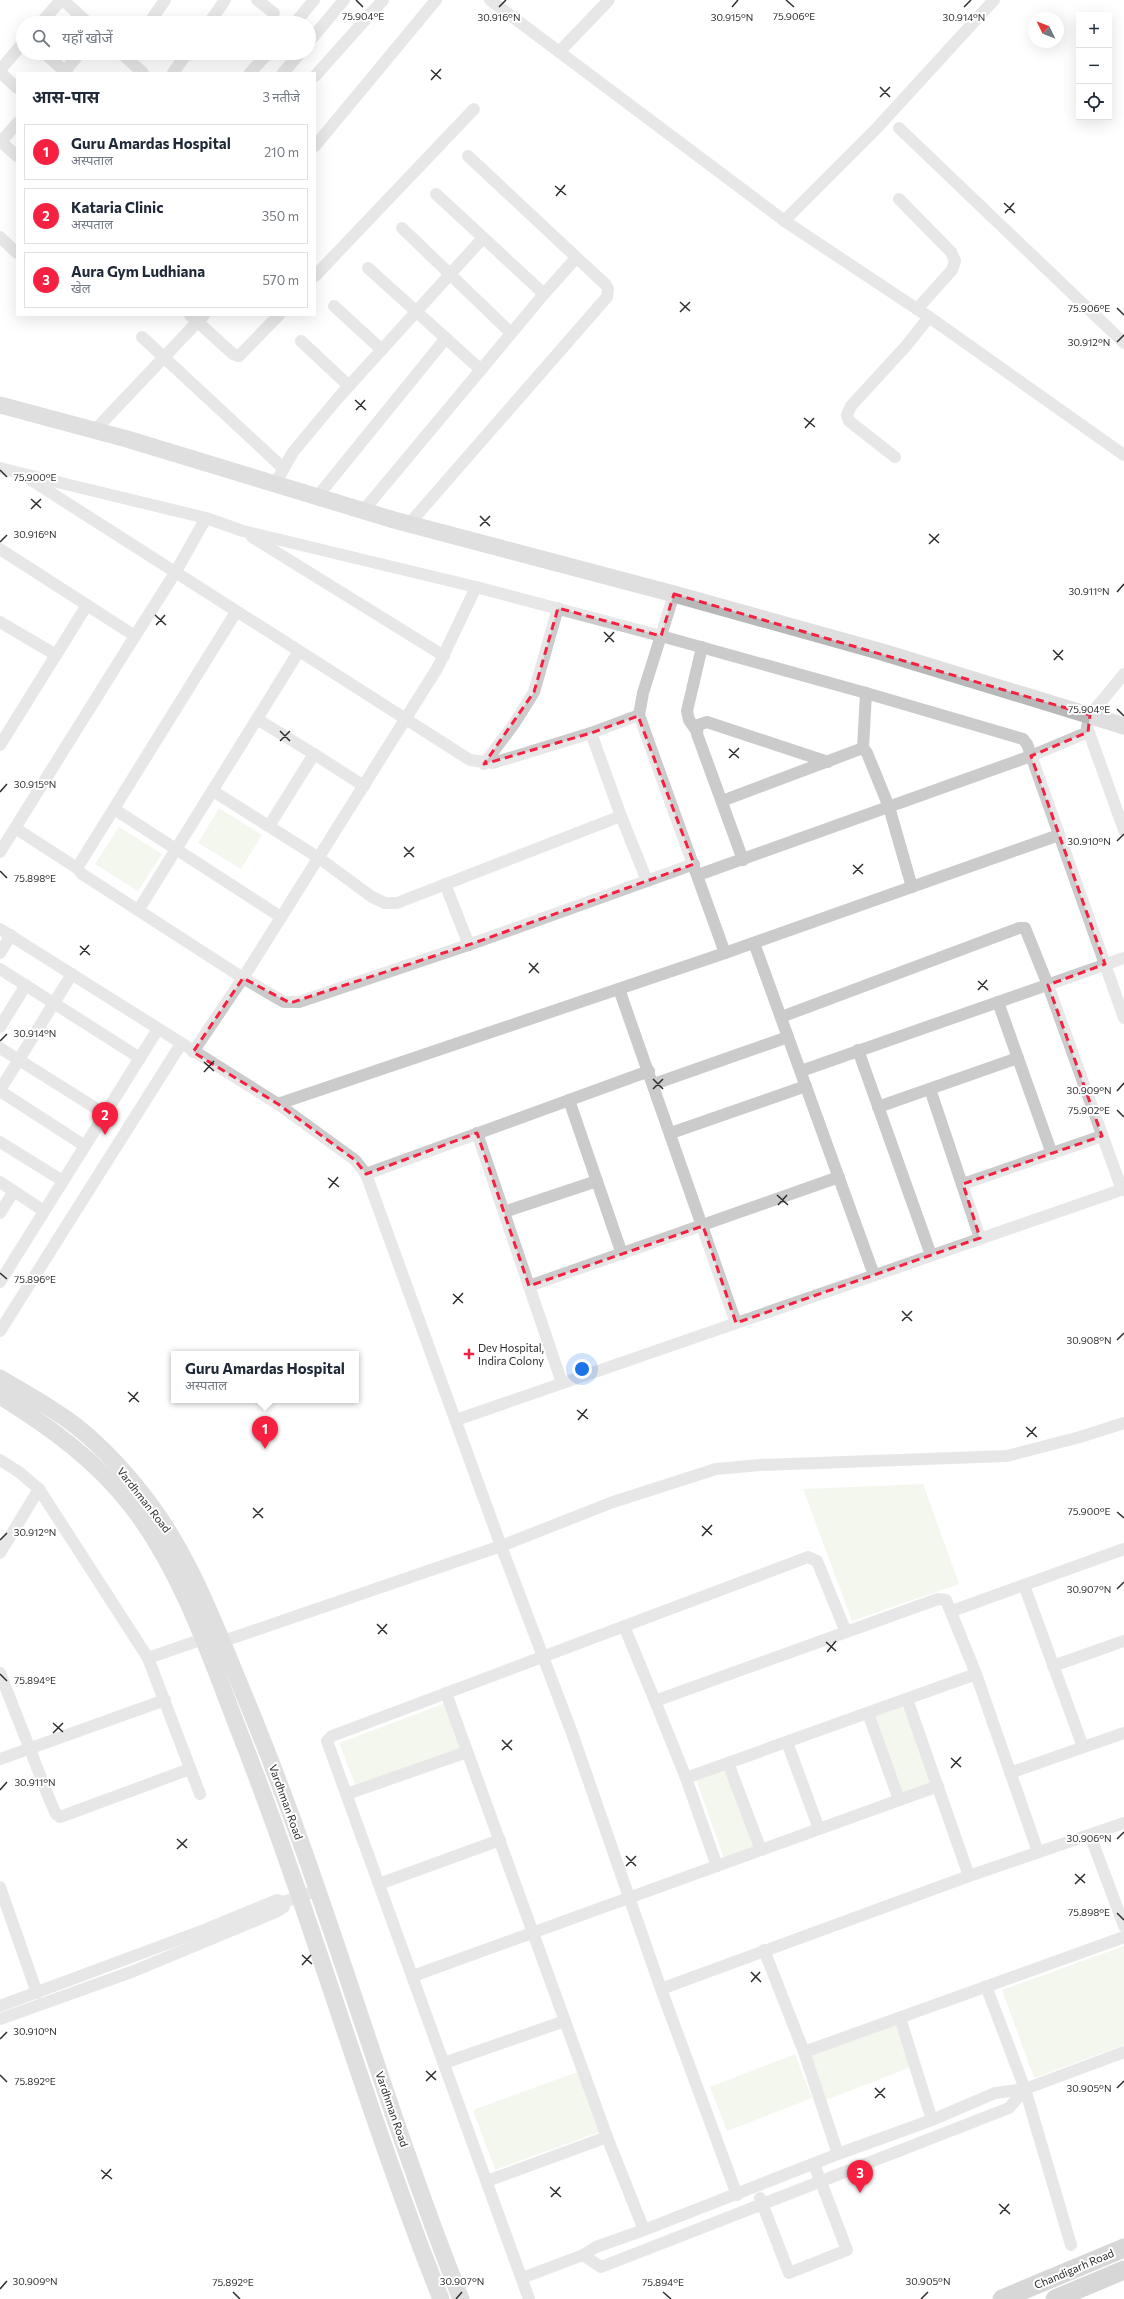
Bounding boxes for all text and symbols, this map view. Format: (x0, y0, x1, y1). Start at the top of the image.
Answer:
text: 75.904°E (342, 10, 384, 22)
text: 75.906°E (773, 10, 815, 22)
text: 30.916°N (478, 11, 520, 23)
text: 30.915°N (711, 11, 753, 23)
text: 30.914°N (943, 11, 985, 23)
north arrow (1028, 12, 1064, 48)
map controls (1076, 12, 1112, 120)
button: + (1076, 12, 1112, 48)
search box (16, 16, 316, 60)
icon: search (30, 27, 52, 49)
text: यहाँ खोजें (62, 28, 113, 46)
button: − (1076, 48, 1112, 84)
button: locate (1076, 84, 1112, 120)
text: आस-पास (32, 86, 99, 107)
text: 3 नतीजे (262, 89, 300, 105)
text: Guru Amardas Hospital (71, 134, 231, 152)
text: 1 (43, 144, 49, 160)
text: 210 m (264, 144, 299, 160)
text: अस्पताल (71, 152, 113, 168)
text: Kataria Clinic (71, 198, 163, 216)
text: 2 (42, 208, 50, 224)
text: 350 m (262, 208, 299, 224)
text: अस्पताल (71, 216, 113, 232)
text: Aura Gym Ludhiana (71, 262, 205, 280)
text: 3 (42, 272, 50, 288)
text: 570 m (262, 272, 299, 288)
text: खेल (71, 280, 90, 296)
text: 75.906°E (1068, 302, 1110, 314)
text: 30.912°N (1068, 336, 1110, 348)
text: 75.900°E (14, 471, 56, 483)
text: 30.916°N (14, 528, 56, 540)
text: 30.911°N (1068, 585, 1110, 597)
text: 75.904°E (1068, 703, 1110, 715)
text: 30.915°N (14, 778, 56, 790)
text: 30.910°N (1067, 835, 1111, 847)
text: 75.898°E (14, 872, 56, 884)
text: 30.914°N (14, 1027, 56, 1039)
text: 30.909°N (1066, 1084, 1112, 1096)
pin: 2 (92, 1102, 118, 1135)
text: 75.902°E (1068, 1104, 1110, 1116)
text: 75.896°E (14, 1273, 56, 1285)
text: 30.908°N (1066, 1334, 1112, 1346)
place label: Dev Hospital, Indira Colony (478, 1341, 544, 1367)
marker: Dev Hospital, Indira Colony (463, 1348, 475, 1360)
popup (171, 1351, 359, 1403)
text: Guru Amardas Hospital (185, 1359, 345, 1377)
your location (572, 1359, 592, 1379)
text: अस्पताल (185, 1377, 227, 1393)
pin: 1 (252, 1416, 278, 1449)
street label: Vardhman Road (115, 1465, 174, 1535)
text: 75.900°E (1068, 1505, 1110, 1517)
text: 30.912°N (14, 1526, 56, 1538)
text: 30.907°N (1067, 1583, 1111, 1595)
text: 75.894°E (14, 1674, 56, 1686)
street label: Vardhman Road (267, 1762, 306, 1841)
text: 30.911°N (14, 1776, 56, 1788)
text: 30.906°N (1066, 1832, 1112, 1844)
text: 75.898°E (1068, 1906, 1110, 1918)
text: 30.910°N (13, 2025, 57, 2037)
street label: Vardhman Road (373, 2069, 411, 2148)
text: 75.892°E (14, 2075, 56, 2087)
text: 30.905°N (1067, 2082, 1111, 2094)
pin: 3 (847, 2160, 873, 2193)
street label: Chandigarh Road (1032, 2246, 1116, 2291)
text: 30.909°N (12, 2275, 58, 2287)
text: 30.907°N (440, 2275, 484, 2287)
text: 30.905°N (906, 2275, 950, 2287)
text: 75.892°E (212, 2276, 254, 2288)
text: 75.894°E (642, 2276, 684, 2288)

